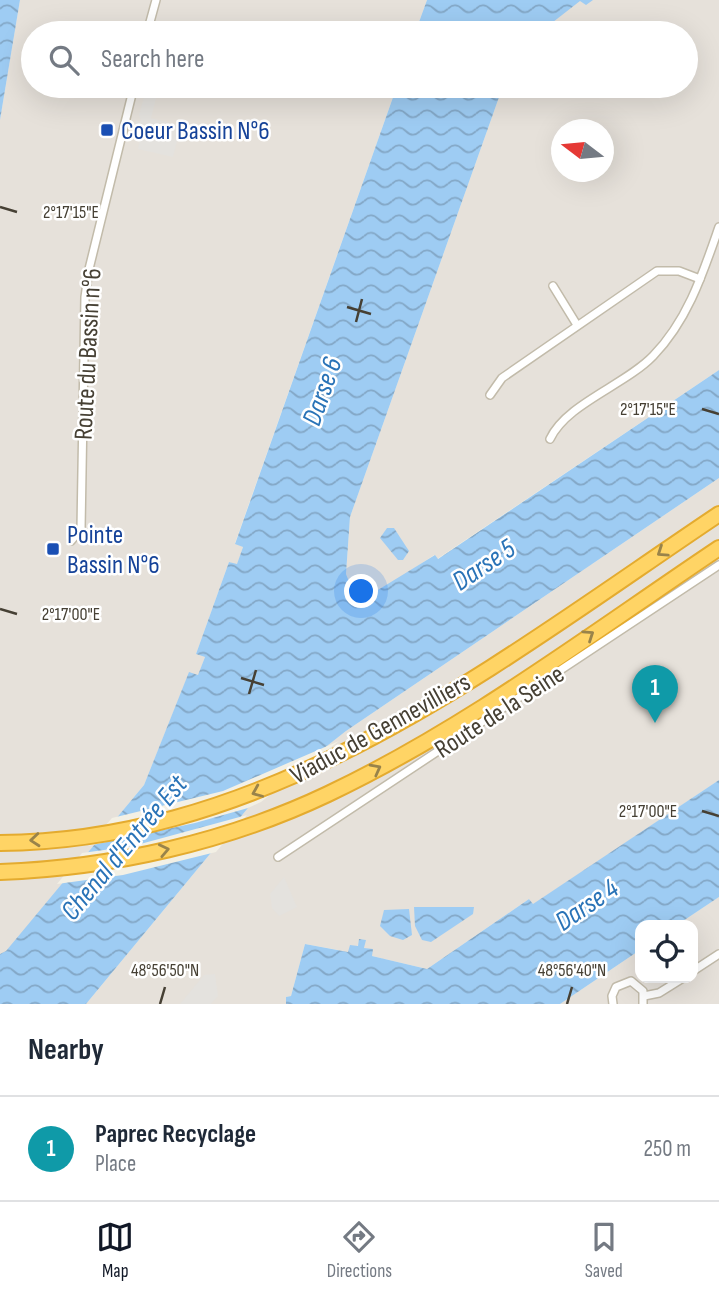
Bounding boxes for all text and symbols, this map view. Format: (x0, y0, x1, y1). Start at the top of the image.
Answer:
search box (21, 21, 698, 98)
icon: search (45, 41, 83, 79)
text: Search here (101, 44, 204, 75)
place label: Coeur Bassin N°6 (121, 116, 270, 147)
north arrow (551, 119, 614, 182)
marker: Coeur Bassin N°6 (99, 122, 115, 138)
text: 2°17'15"E (43, 202, 99, 223)
street label: Route du Bassin n°6 (69, 267, 108, 441)
water label: Darse 6 (295, 352, 350, 430)
text: 2°17'15"E (620, 399, 676, 420)
place label: Pointe Bassin N°6 (67, 520, 160, 581)
water label: Darse 5 (446, 532, 522, 598)
marker: Pointe Bassin N°6 (45, 541, 61, 557)
one-way arrow (657, 543, 670, 556)
your location (344, 574, 378, 608)
text: 2°17'00"E (42, 604, 100, 625)
one-way arrow (582, 630, 595, 643)
street label: Route de la Seine (429, 659, 570, 766)
pin: 1 (632, 665, 678, 723)
street label: Viaduc de Gennevilliers (285, 667, 476, 792)
one-way arrow (369, 764, 381, 777)
water label: Chenal d'Entrée Est (54, 768, 195, 927)
one-way arrow (252, 784, 264, 798)
text: 2°17'00"E (619, 801, 677, 822)
one-way arrow (30, 832, 41, 847)
one-way arrow (158, 843, 170, 858)
water label: Darse 4 (549, 872, 625, 938)
map controls (635, 920, 698, 983)
button: locate (635, 920, 698, 983)
text: 48°56'50"N (131, 960, 199, 981)
text: 48°56'40"N (538, 960, 606, 981)
text: Nearby (28, 1032, 104, 1068)
text: Paprec Recyclage (95, 1119, 256, 1150)
text: 1 (46, 1135, 56, 1163)
text: 250 m (644, 1135, 691, 1163)
text: Place (95, 1150, 136, 1178)
tab: Map (96, 1218, 134, 1283)
tab: Directions (327, 1218, 392, 1283)
tab: Saved (585, 1218, 623, 1283)

